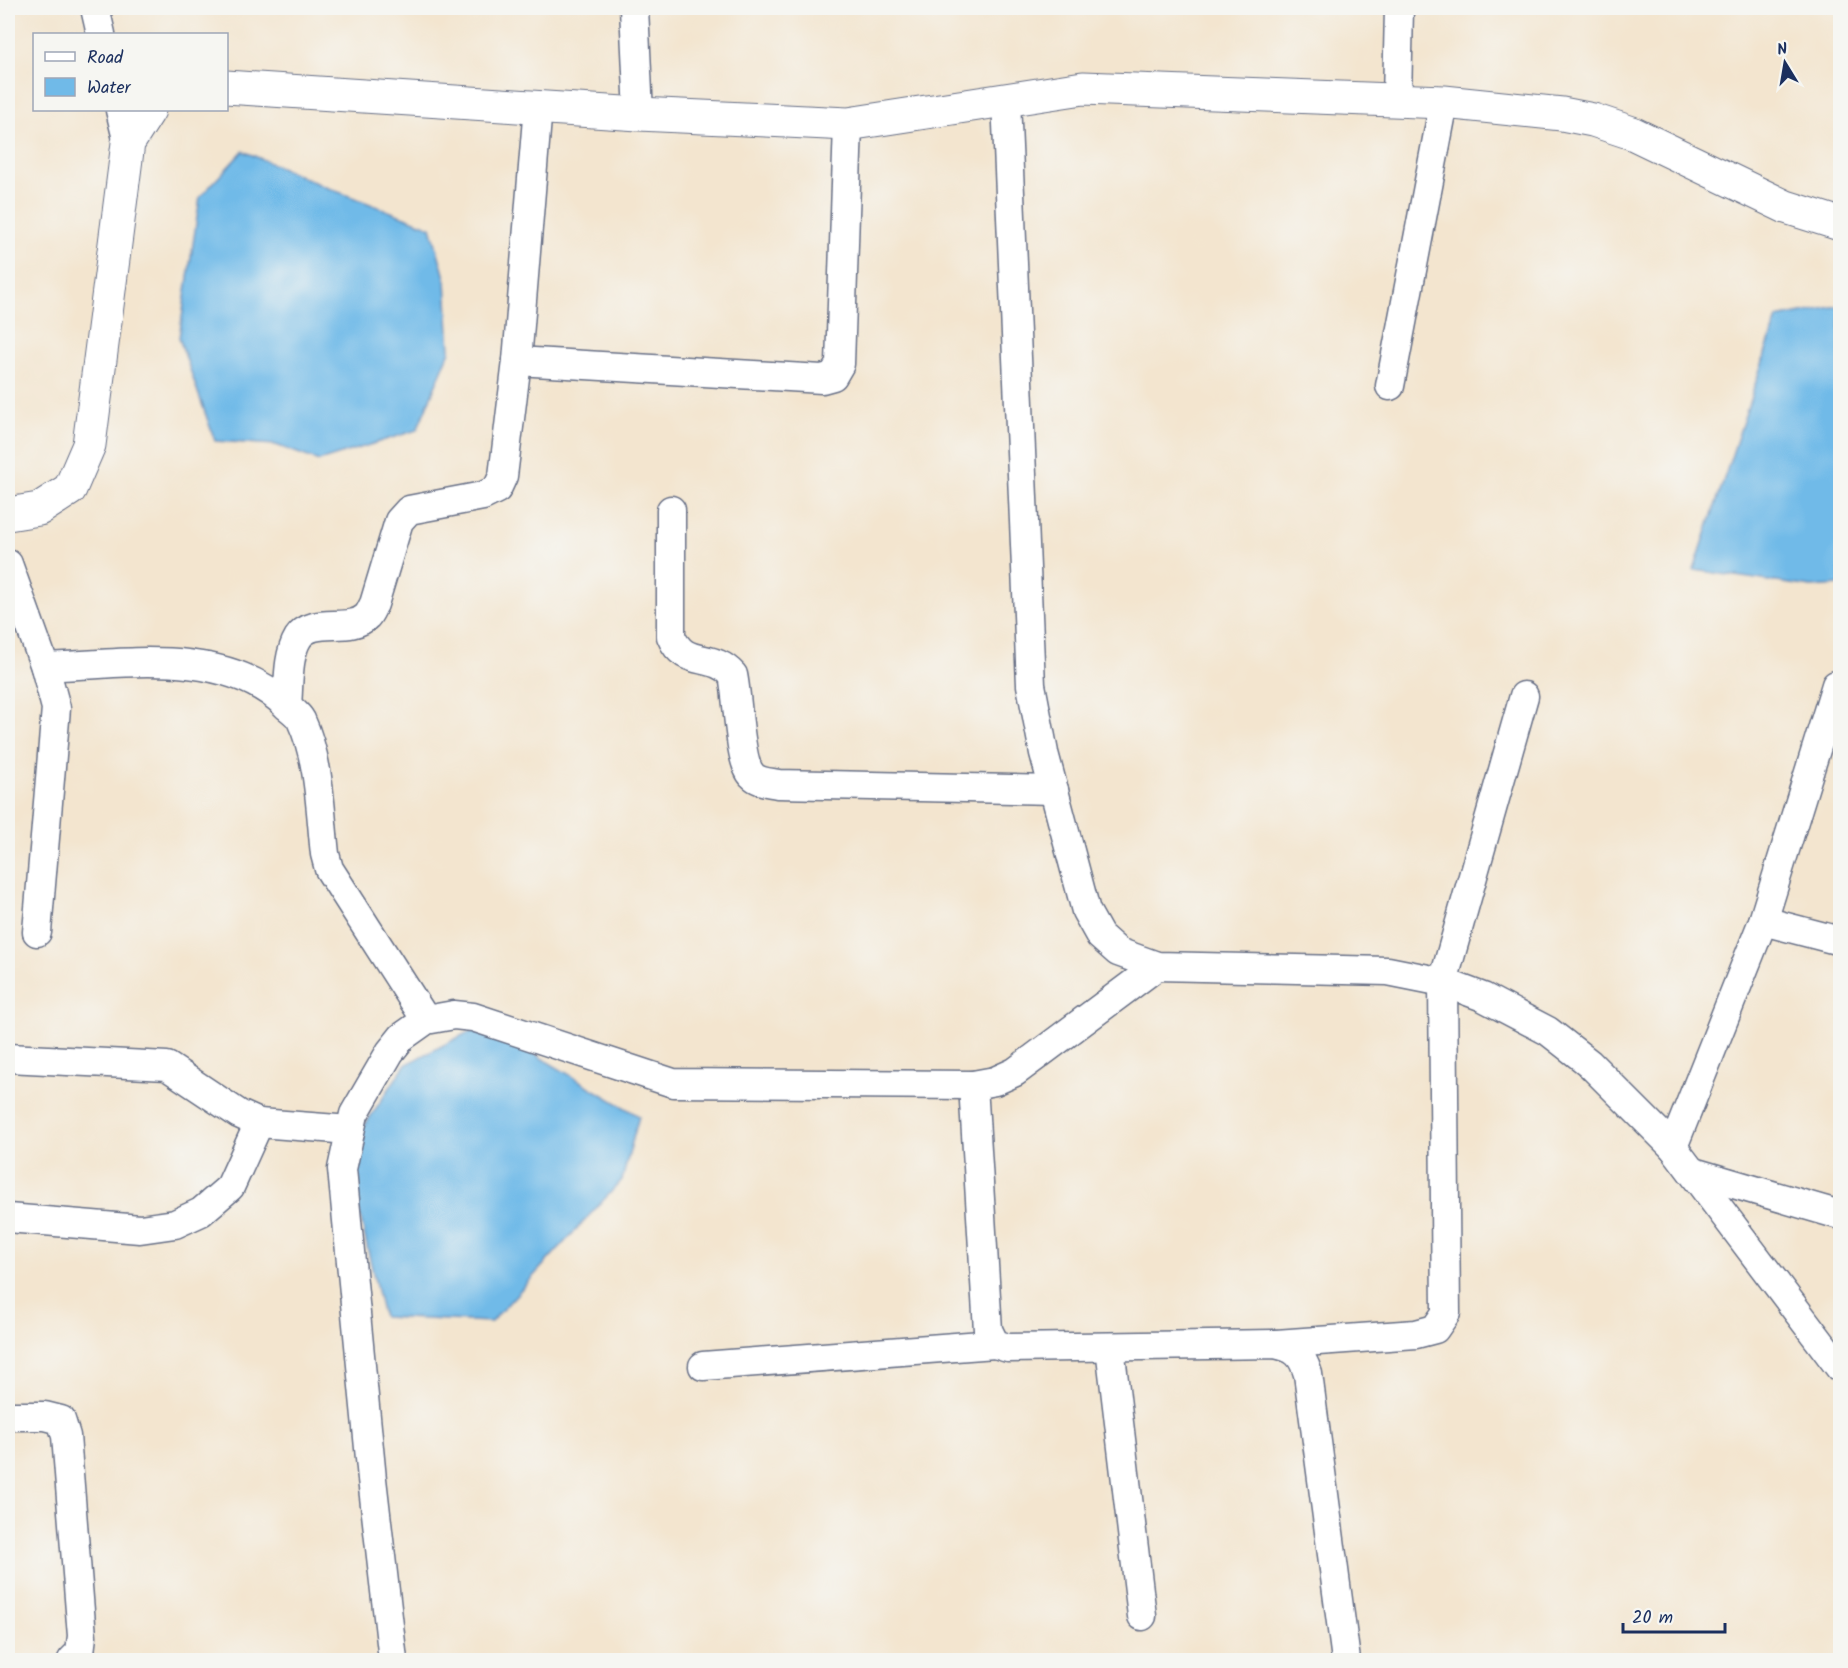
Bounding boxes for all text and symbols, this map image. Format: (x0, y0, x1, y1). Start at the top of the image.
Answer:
legend (33, 33, 228, 111)
north arrow (1755, 33, 1815, 93)
text: N (1775, 37, 1790, 63)
text: Road (87, 44, 124, 73)
text: Water (87, 74, 132, 103)
scale bar (1623, 1596, 1725, 1634)
text: 20 m (1632, 1604, 1673, 1633)

